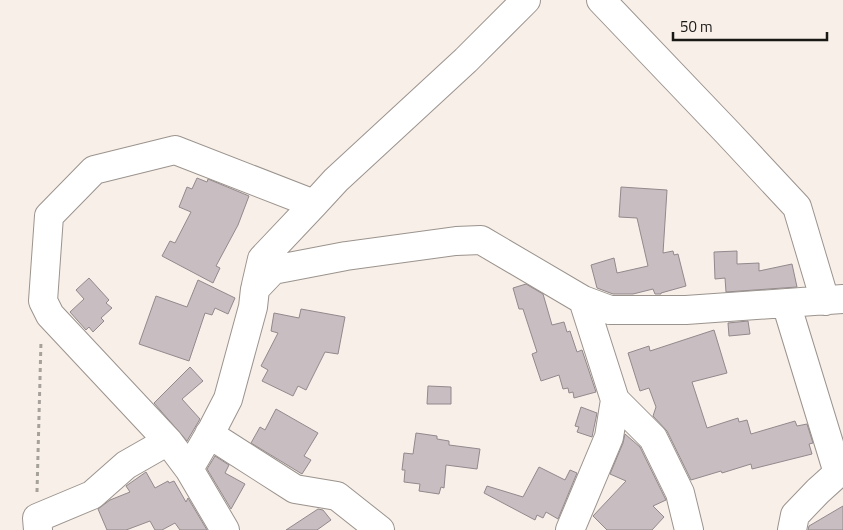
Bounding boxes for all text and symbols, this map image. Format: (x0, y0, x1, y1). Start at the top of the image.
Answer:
scale bar (673, 10, 827, 42)
text: 50 m (680, 15, 713, 38)

